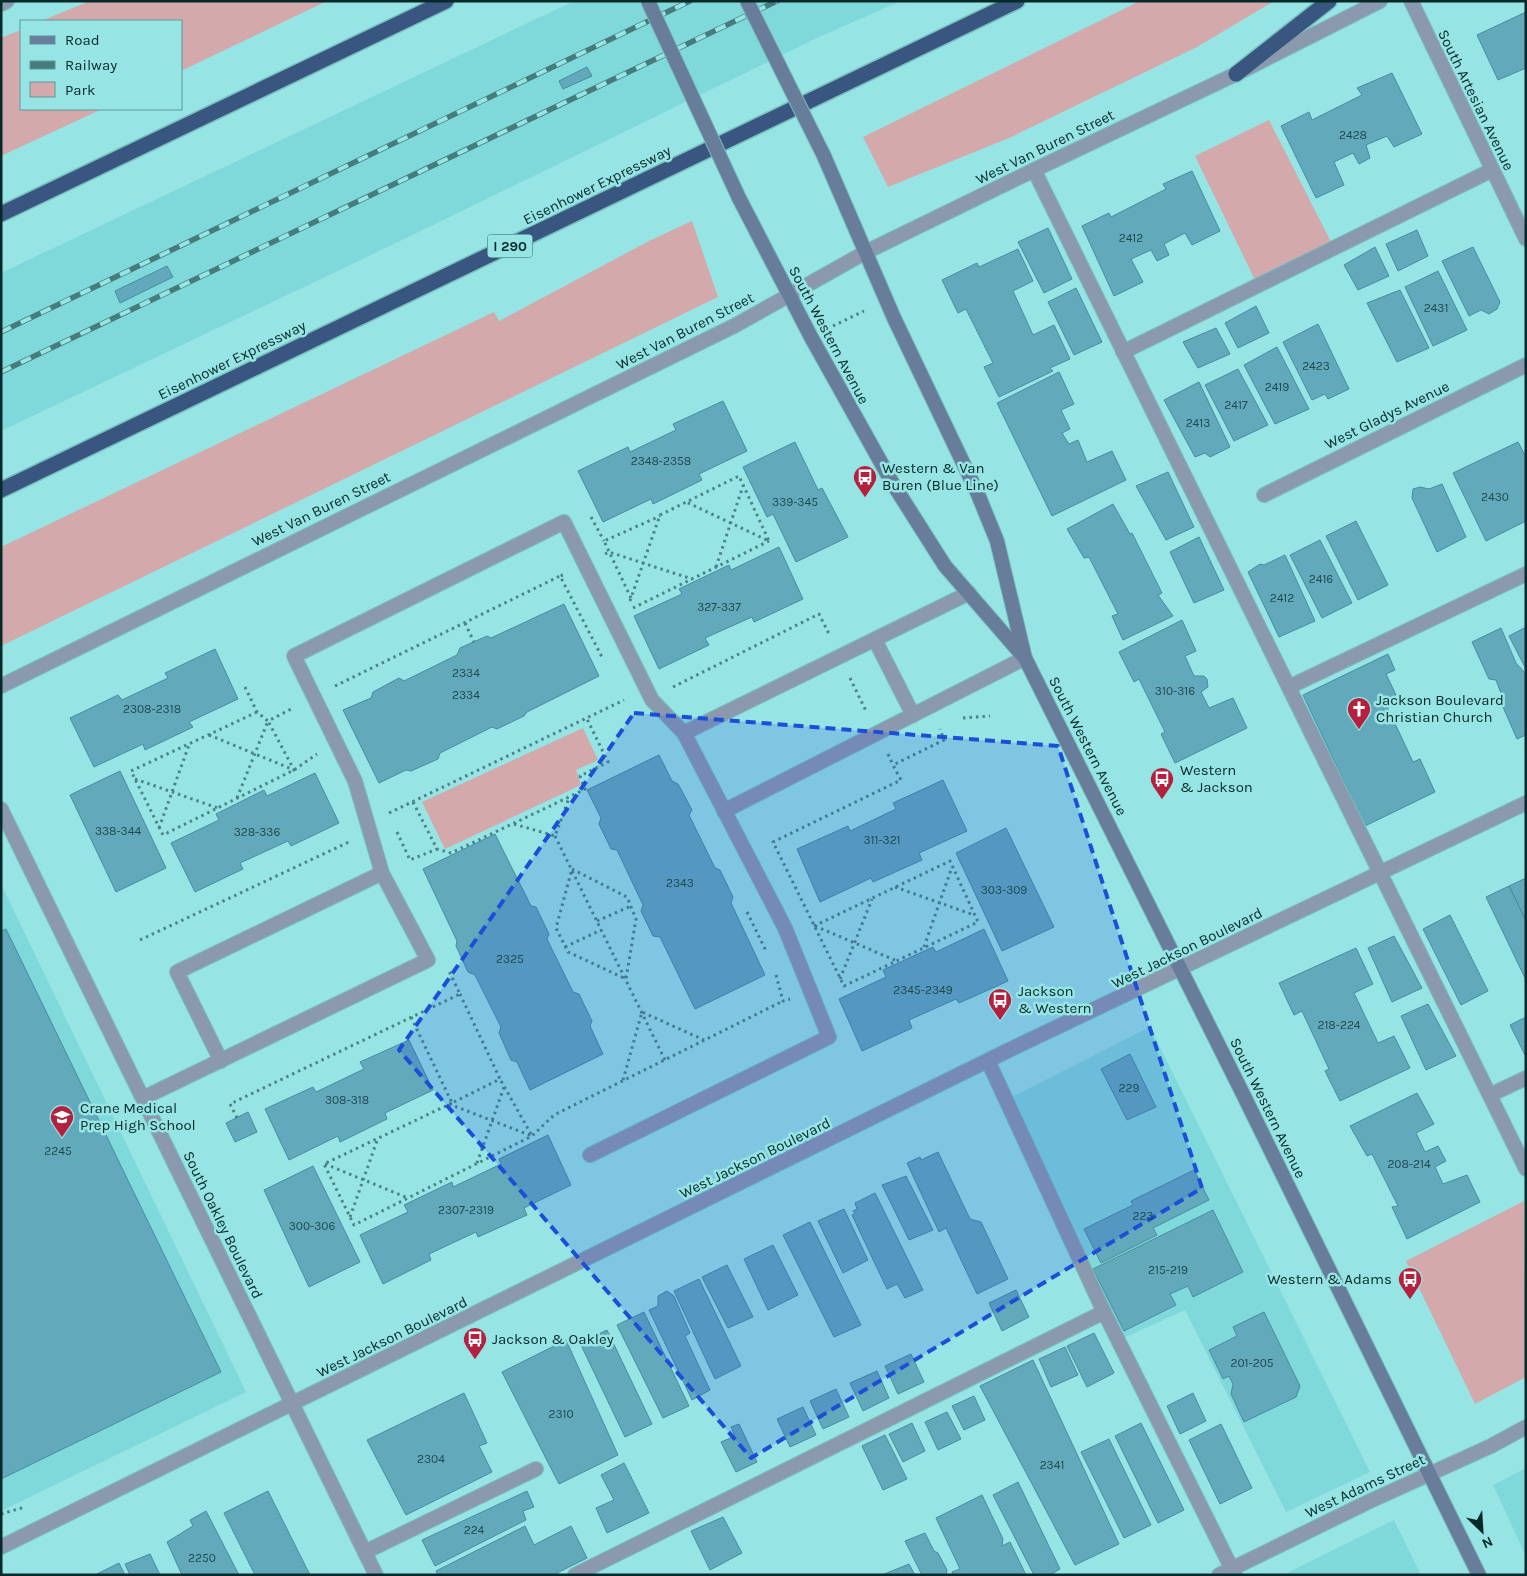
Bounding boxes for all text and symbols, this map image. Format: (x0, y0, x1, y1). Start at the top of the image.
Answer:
legend (20, 20, 182, 110)
street label: South Artesian Avenue (1434, 27, 1518, 173)
text: Road (65, 31, 100, 49)
text: Railway (65, 56, 117, 74)
text: Park (65, 81, 95, 99)
street label: West Van Buren Street (973, 105, 1118, 188)
house number: 2428 (1339, 128, 1367, 142)
street label: Eisenhower Expressway (520, 141, 674, 229)
house number: 2412 (1119, 231, 1143, 245)
road number: I 290 (488, 235, 532, 258)
street label: South Western Avenue (785, 263, 873, 407)
street label: West Van Buren Street (613, 288, 757, 373)
house number: 2431 (1424, 301, 1448, 315)
street label: Eisenhower Expressway (155, 316, 309, 404)
house number: 2423 (1302, 359, 1330, 373)
street label: West Gladys Avenue (1322, 377, 1452, 453)
house number: 2419 (1265, 380, 1289, 394)
house number: 2417 (1224, 398, 1248, 412)
house number: 2413 (1186, 416, 1210, 430)
house number: 2348-2358 (631, 454, 691, 468)
place label: Western & Van Buren (Blue Line) (882, 459, 999, 494)
bus stop icon: Western & Van Buren (Blue Line) (852, 464, 878, 498)
street label: West Van Buren Street (249, 467, 394, 550)
house number: 2430 (1481, 490, 1509, 504)
house number: 339-345 (772, 495, 818, 509)
house number: 2416 (1309, 572, 1333, 586)
house number: 2412 (1270, 591, 1294, 605)
house number: 327-337 (697, 600, 741, 614)
house number: 2334 (452, 666, 480, 680)
street label: South Western Avenue (1045, 673, 1131, 819)
house number: 310-316 (1155, 684, 1195, 698)
house number: 2334 (452, 688, 480, 702)
place label: Jackson Boulevard Christian Church (1376, 691, 1504, 726)
church icon: Jackson Boulevard Christian Church (1346, 696, 1372, 730)
house number: 2308-2318 (123, 702, 181, 716)
place label: Western & Jackson (1180, 761, 1253, 796)
bus stop icon: Western & Jackson (1149, 766, 1175, 800)
house number: 338-344 (95, 824, 141, 838)
house number: 328-336 (234, 825, 280, 839)
house number: 311-321 (863, 833, 901, 847)
house number: 2343 (666, 876, 694, 890)
house number: 303-309 (981, 883, 1027, 897)
street label: West Jackson Boulevard (1109, 904, 1265, 992)
house number: 2325 (496, 952, 524, 966)
place label: Jackson & Western (1018, 982, 1092, 1017)
house number: 2345-2349 (893, 983, 953, 997)
bus stop icon: Jackson & Western (987, 987, 1013, 1021)
house number: 218-224 (1317, 1018, 1361, 1032)
street label: South Western Avenue (1226, 1035, 1310, 1181)
house number: 229 (1119, 1081, 1139, 1095)
house number: 308-318 (325, 1093, 369, 1107)
place label: Crane Medical Prep High School (80, 1099, 196, 1134)
school or university icon: Crane Medical Prep High School (49, 1104, 75, 1138)
street label: West Jackson Boulevard (677, 1114, 833, 1202)
house number: 2245 (44, 1144, 72, 1158)
street label: South Oakley Boulevard (179, 1148, 267, 1302)
house number: 208-214 (1387, 1157, 1431, 1171)
house number: 2307-2319 (438, 1203, 494, 1217)
house number: 223 (1133, 1209, 1154, 1223)
house number: 300-306 (289, 1219, 335, 1233)
house number: 215-219 (1148, 1263, 1188, 1277)
bus stop icon: Western & Adams (1397, 1266, 1423, 1300)
place label: Western & Adams (1267, 1270, 1392, 1288)
street label: West Jackson Boulevard (314, 1293, 470, 1381)
bus stop icon: Jackson & Oakley (462, 1326, 488, 1360)
place label: Jackson & Oakley (492, 1330, 614, 1348)
house number: 201-205 (1230, 1356, 1274, 1370)
house number: 2310 (548, 1407, 574, 1421)
street label: West Adams Street (1302, 1450, 1428, 1522)
house number: 2304 (417, 1452, 445, 1466)
house number: 2341 (1040, 1458, 1064, 1472)
north arrow (1457, 1506, 1507, 1556)
house number: 224 (464, 1523, 485, 1537)
text: N (1479, 1533, 1495, 1552)
house number: 2250 (188, 1551, 216, 1565)

